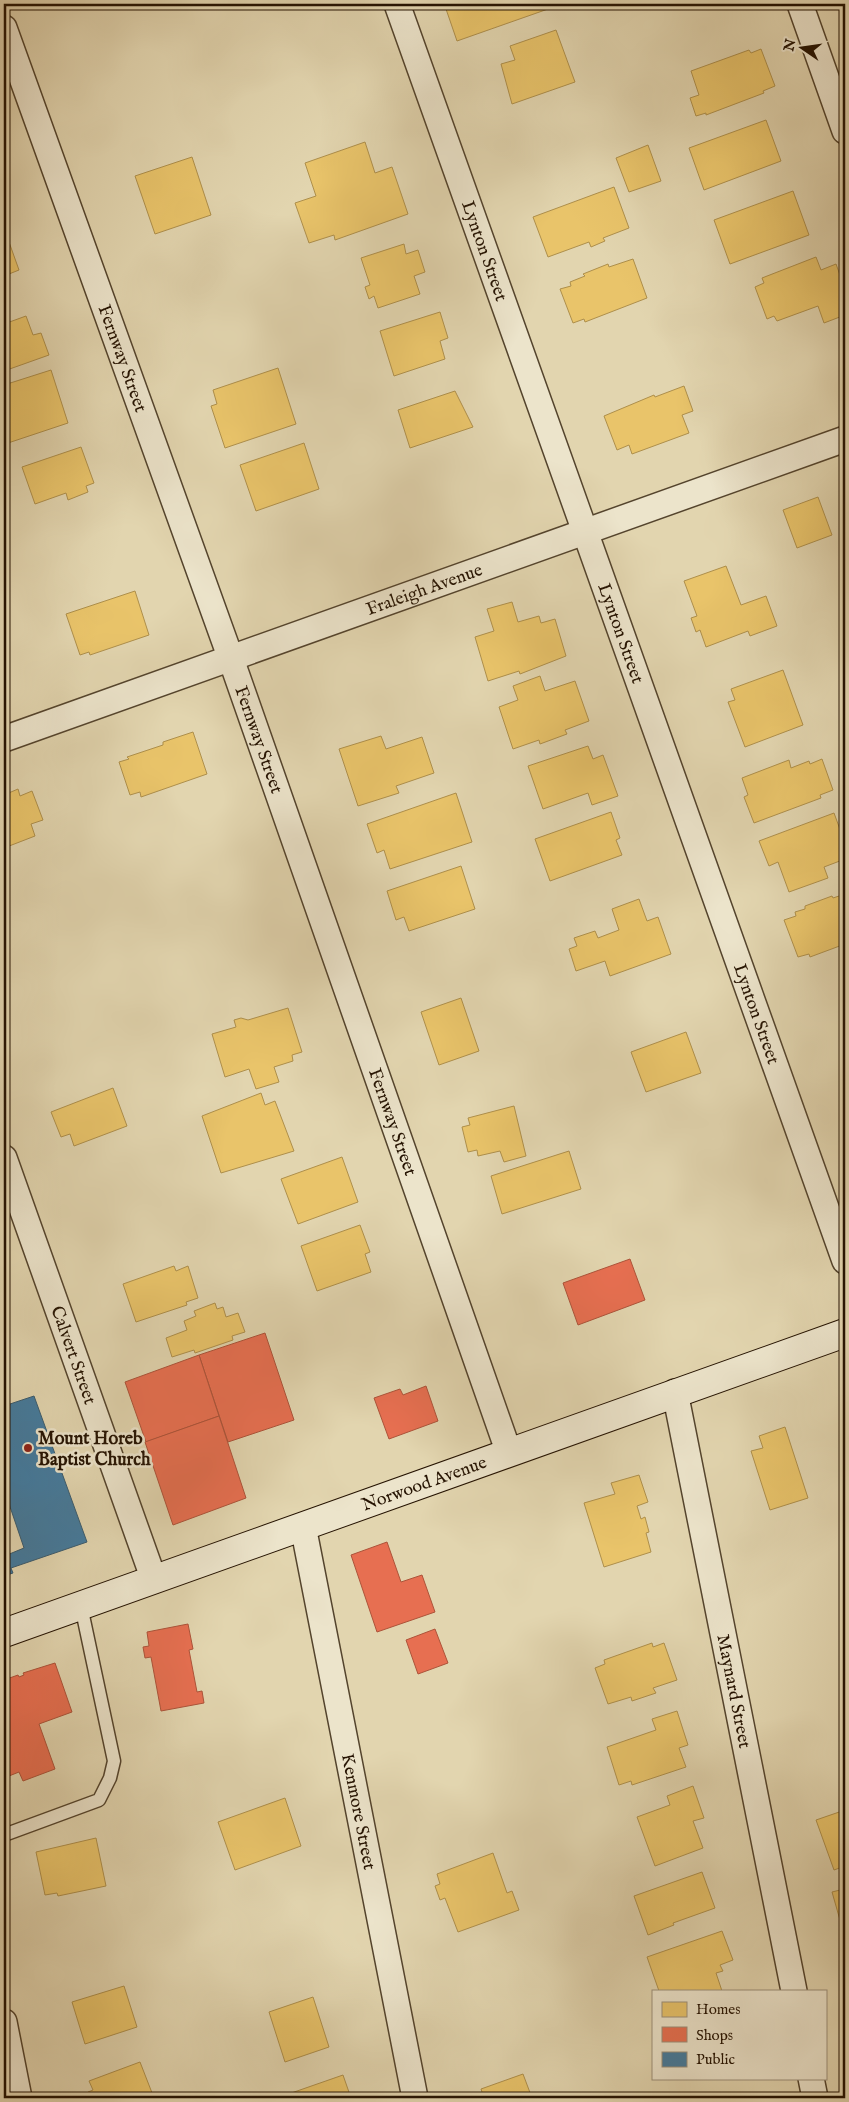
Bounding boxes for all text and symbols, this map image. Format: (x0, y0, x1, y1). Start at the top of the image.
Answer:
north arrow (776, 22, 826, 72)
text: N (780, 37, 800, 54)
street label: Lynton Street (455, 198, 512, 305)
street label: Fernway Street (92, 302, 151, 416)
street label: Fraleigh Avenue (363, 559, 486, 622)
street label: Lynton Street (591, 580, 648, 687)
street label: Fernway Street (228, 683, 287, 797)
street label: Lynton Street (727, 961, 784, 1068)
street label: Fernway Street (362, 1065, 421, 1179)
street label: Calvert Street (44, 1303, 101, 1408)
place label: Mount Horeb Baptist Church (38, 1428, 151, 1472)
marker: Mount Horeb Baptist Church (22, 1442, 34, 1454)
street label: Norwood Avenue (359, 1452, 490, 1517)
street label: Maynard Street (710, 1632, 756, 1750)
street label: Kenmore Street (335, 1752, 380, 1872)
legend (652, 1990, 826, 2080)
text: Homes (696, 2000, 740, 2019)
text: Shops (696, 2026, 733, 2045)
text: Public (696, 2050, 735, 2069)

